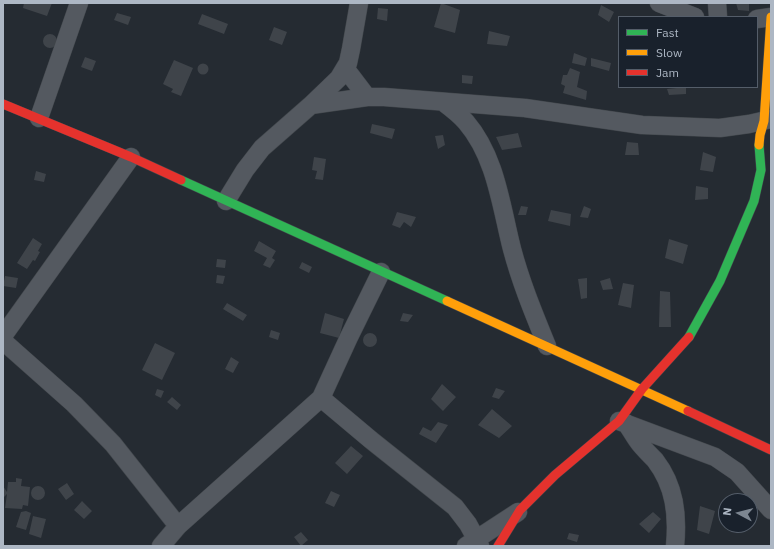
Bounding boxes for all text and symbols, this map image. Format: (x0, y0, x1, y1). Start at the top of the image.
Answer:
legend (618, 16, 758, 88)
text: Fast (656, 25, 679, 40)
text: Slow (656, 45, 682, 60)
text: Jam (656, 65, 679, 80)
north arrow (718, 493, 758, 533)
text: N (720, 507, 735, 516)

